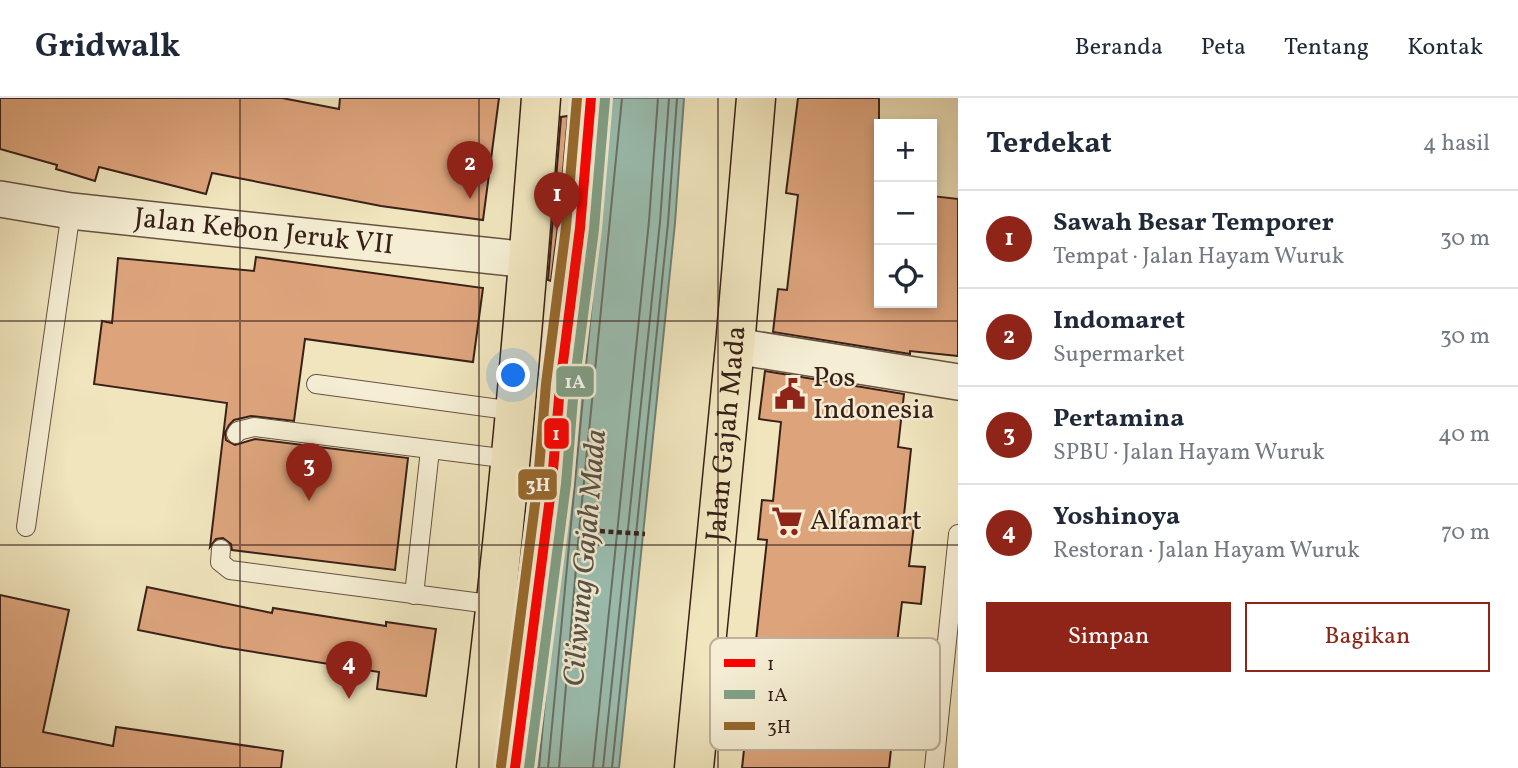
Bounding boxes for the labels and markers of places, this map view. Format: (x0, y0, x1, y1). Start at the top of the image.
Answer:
pin: 2 (447, 141, 493, 199)
pin: 1 (534, 172, 580, 230)
place label: Pos Indonesia (813, 359, 935, 430)
public building icon: Pos Indonesia (773, 377, 807, 411)
pin: 3 (286, 443, 332, 501)
place label: Alfamart (810, 502, 922, 541)
supermarket icon: Alfamart (770, 504, 804, 538)
pin: 4 (326, 641, 372, 699)

